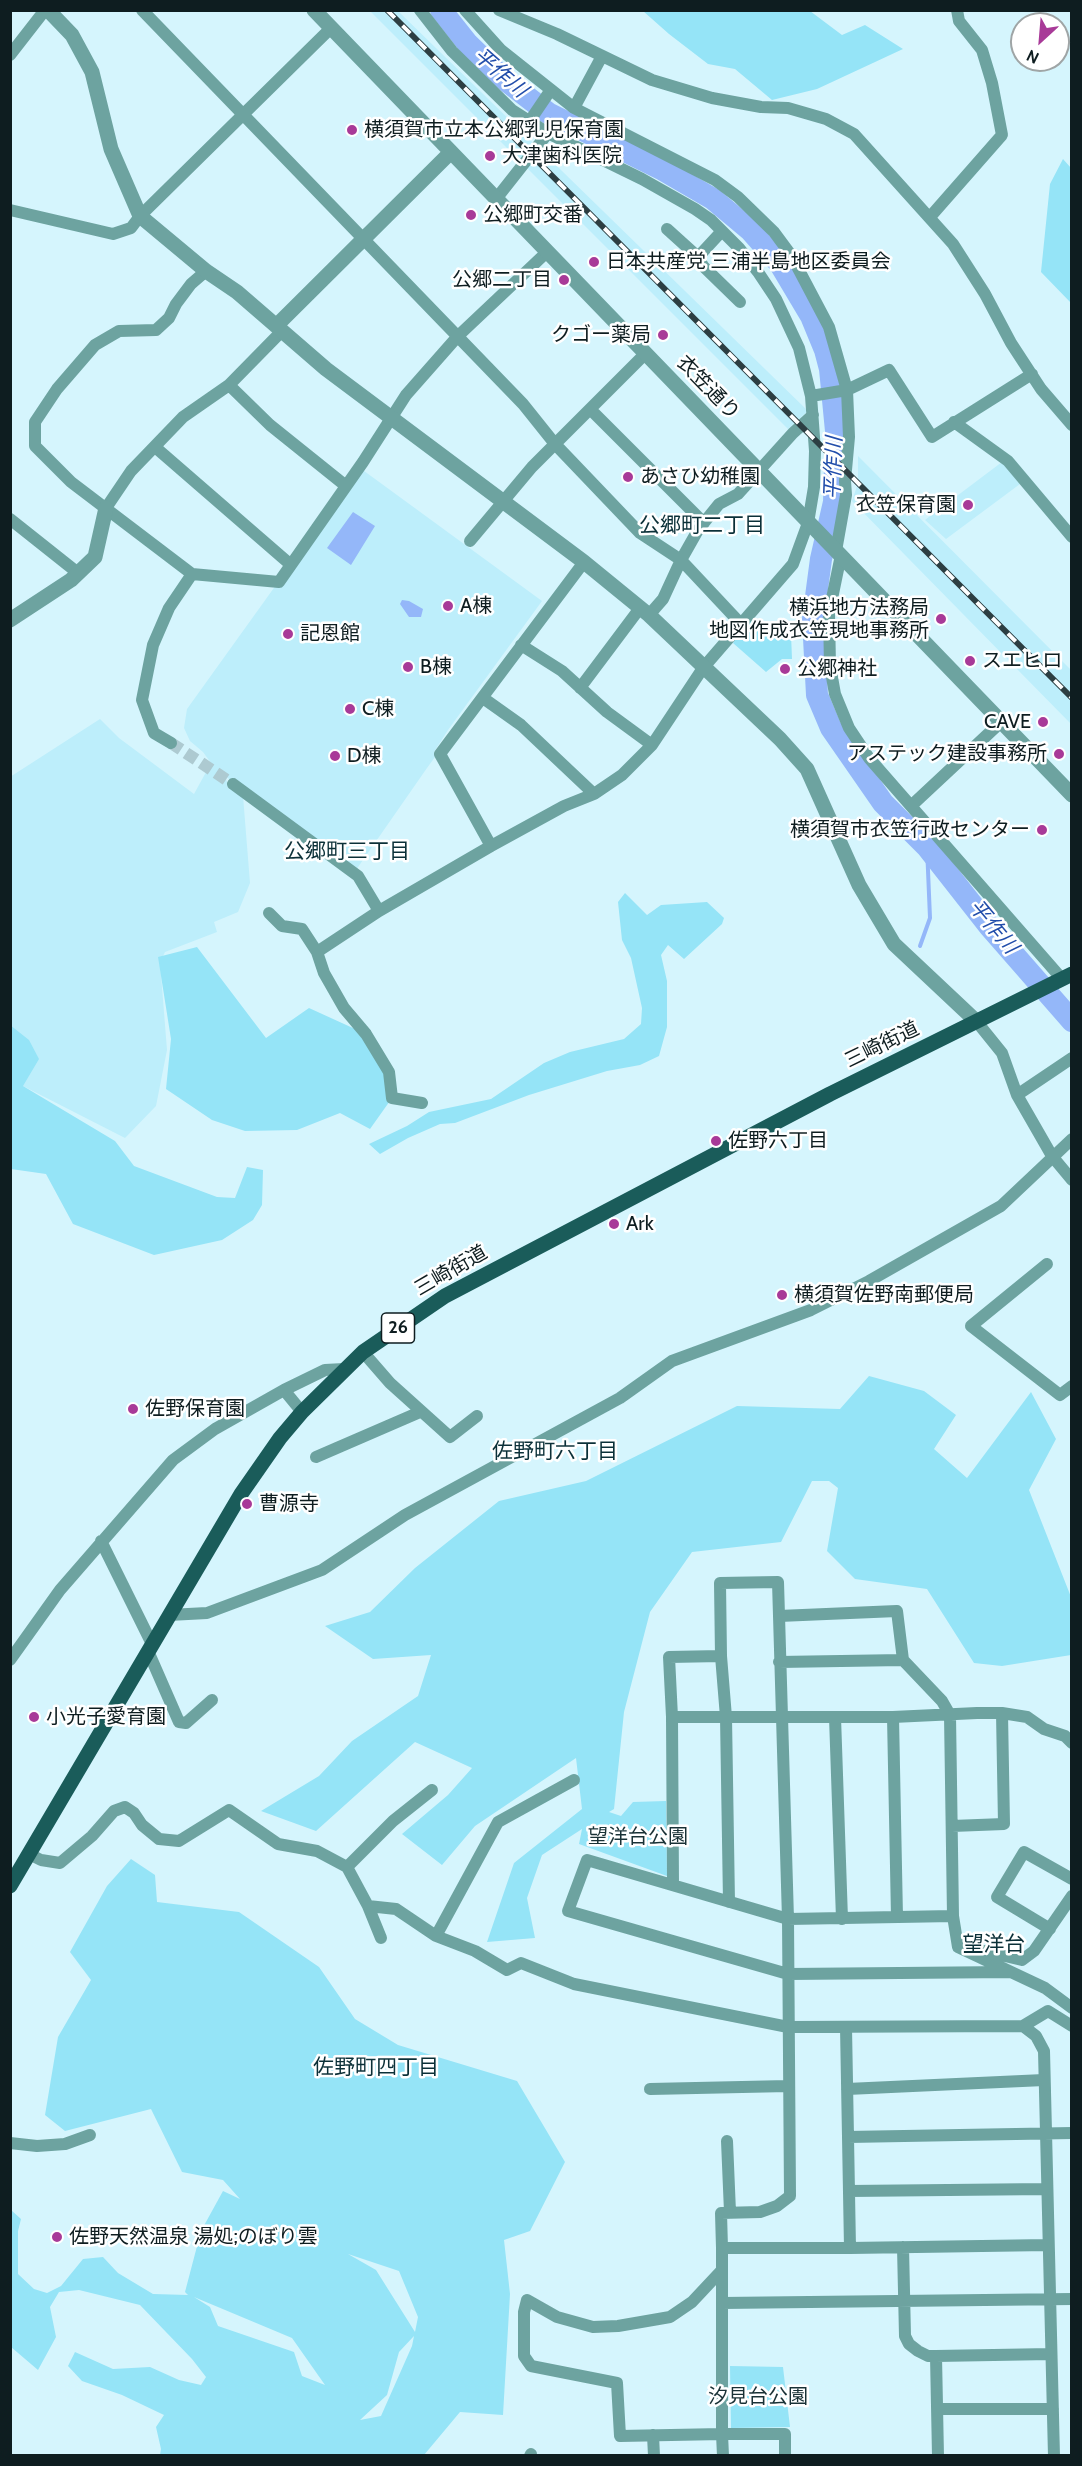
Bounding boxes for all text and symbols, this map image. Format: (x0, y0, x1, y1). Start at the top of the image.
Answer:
north arrow (1010, 12, 1070, 72)
water label: 平作川 (468, 43, 532, 103)
text: N (1024, 46, 1042, 68)
place label: 横須賀市立本公郷乳児保育園 (364, 118, 624, 142)
marker: 横須賀市立本公郷乳児保育園 (345, 123, 359, 137)
place label: 大津歯科医院 (502, 144, 622, 168)
marker: 大津歯科医院 (483, 149, 497, 163)
place label: 公郷町交番 (483, 203, 583, 227)
marker: 公郷町交番 (464, 208, 478, 222)
place label: 日本共産党 三浦半島地区委員会 (606, 250, 890, 274)
marker: 日本共産党 三浦半島地区委員会 (587, 255, 601, 269)
place label: 公郷二丁目 (452, 268, 552, 292)
marker: 公郷二丁目 (557, 273, 571, 287)
place label: クゴー薬局 (551, 323, 651, 347)
marker: クゴー薬局 (656, 328, 670, 342)
street label: 衣笠通り (672, 351, 744, 425)
water label: 平作川 (820, 436, 848, 500)
place label: あさひ幼稚園 (640, 465, 760, 489)
marker: あさひ幼稚園 (621, 470, 635, 484)
place label: 衣笠保育園 (856, 493, 956, 517)
marker: 衣笠保育園 (961, 498, 975, 512)
district label: 公郷町二丁目 (639, 513, 765, 539)
place label: A棟 (460, 594, 492, 618)
place label: 横浜地方法務局 地図作成衣笠現地事務所 (709, 596, 929, 643)
marker: A棟 (441, 599, 455, 613)
marker: 横浜地方法務局 地図作成衣笠現地事務所 (934, 612, 948, 626)
place label: 記恩館 (300, 622, 360, 646)
marker: 記恩館 (281, 627, 295, 641)
place label: スエヒロ (982, 649, 1062, 673)
marker: スエヒロ (963, 654, 977, 668)
place label: B棟 (420, 655, 452, 679)
place label: 公郷神社 (797, 657, 877, 681)
marker: B棟 (401, 660, 415, 674)
marker: 公郷神社 (778, 662, 792, 676)
place label: C棟 (362, 697, 394, 721)
marker: C棟 (343, 702, 357, 716)
place label: CAVE (984, 710, 1031, 734)
marker: CAVE (1036, 715, 1050, 729)
place label: アステック建設事務所 (847, 742, 1047, 766)
place label: D棟 (347, 744, 382, 768)
marker: アステック建設事務所 (1052, 747, 1066, 761)
marker: D棟 (328, 749, 342, 763)
place label: 横須賀市衣笠行政センター (790, 818, 1030, 842)
marker: 横須賀市衣笠行政センター (1035, 823, 1049, 837)
district label: 公郷町三丁目 (284, 839, 410, 865)
water label: 平作川 (963, 895, 1023, 959)
street label: 三崎街道 (841, 1017, 923, 1073)
place label: 佐野六丁目 (728, 1129, 828, 1153)
marker: 佐野六丁目 (709, 1134, 723, 1148)
place label: Ark (626, 1212, 654, 1236)
marker: Ark (607, 1217, 621, 1231)
street label: 三崎街道 (410, 1241, 492, 1301)
place label: 横須賀佐野南郵便局 (794, 1283, 974, 1307)
marker: 横須賀佐野南郵便局 (775, 1288, 789, 1302)
road number: 26 (382, 1313, 414, 1343)
place label: 佐野保育園 (145, 1397, 245, 1421)
marker: 佐野保育園 (126, 1402, 140, 1416)
district label: 佐野町六丁目 (492, 1439, 618, 1465)
place label: 曹源寺 (259, 1492, 319, 1516)
marker: 曹源寺 (240, 1497, 254, 1511)
place label: 小光子愛育園 (46, 1705, 166, 1729)
marker: 小光子愛育園 (27, 1710, 41, 1724)
park label: 望洋台公園 (588, 1825, 688, 1849)
district label: 望洋台 (963, 1932, 1025, 1958)
district label: 佐野町四丁目 (313, 2055, 439, 2081)
place label: 佐野天然温泉 湯処;のぼり雲 (69, 2225, 318, 2249)
marker: 佐野天然温泉 湯処;のぼり雲 (50, 2230, 64, 2244)
park label: 汐見台公園 (708, 2385, 808, 2409)

